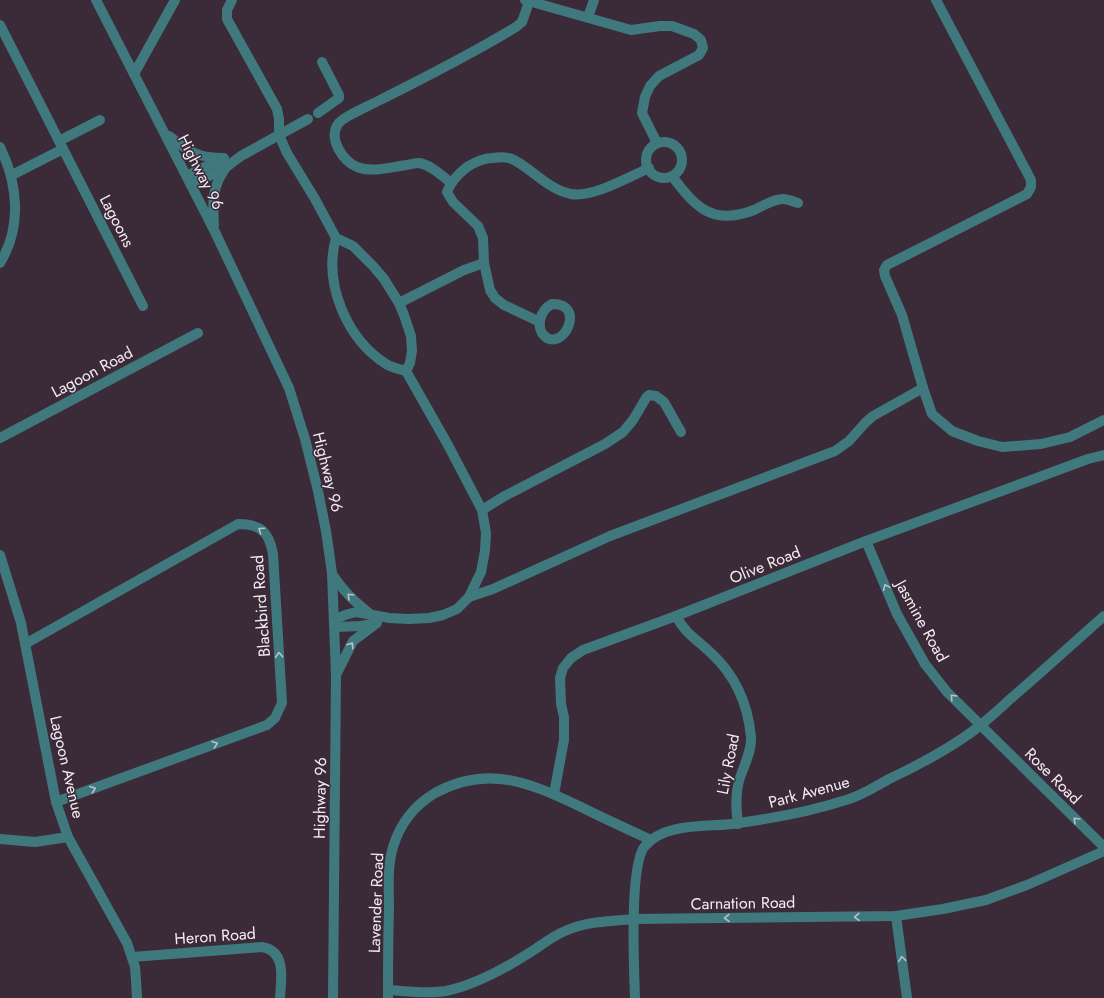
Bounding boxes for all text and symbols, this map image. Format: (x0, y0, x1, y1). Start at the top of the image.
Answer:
street label: Highway 96 (172, 130, 230, 214)
street label: Lagoons (94, 191, 140, 251)
street label: Lagoon Road (47, 341, 137, 403)
street label: Highway 96 (307, 430, 349, 514)
one-way arrow (258, 528, 265, 535)
street label: Olive Road (726, 540, 804, 590)
street label: Blackbird Road (246, 554, 276, 658)
street label: Jasmine Road (889, 574, 954, 666)
one-way arrow (882, 584, 890, 591)
one-way arrow (347, 593, 355, 601)
one-way arrow (346, 642, 354, 649)
one-way arrow (275, 652, 283, 658)
one-way arrow (950, 694, 958, 702)
street label: Lagoon Avenue (44, 713, 90, 821)
street label: Lily Road (711, 732, 745, 796)
one-way arrow (211, 741, 218, 749)
street label: Rose Road (1020, 743, 1086, 809)
street label: Highway 96 (308, 757, 332, 839)
street label: Park Avenue (766, 770, 852, 814)
one-way arrow (89, 785, 96, 793)
one-way arrow (1073, 817, 1081, 825)
street label: Lavender Road (363, 852, 389, 954)
street label: Carnation Road (690, 891, 796, 915)
one-way arrow (854, 913, 860, 921)
one-way arrow (724, 914, 730, 922)
street label: Heron Road (174, 922, 256, 950)
one-way arrow (898, 956, 907, 962)

